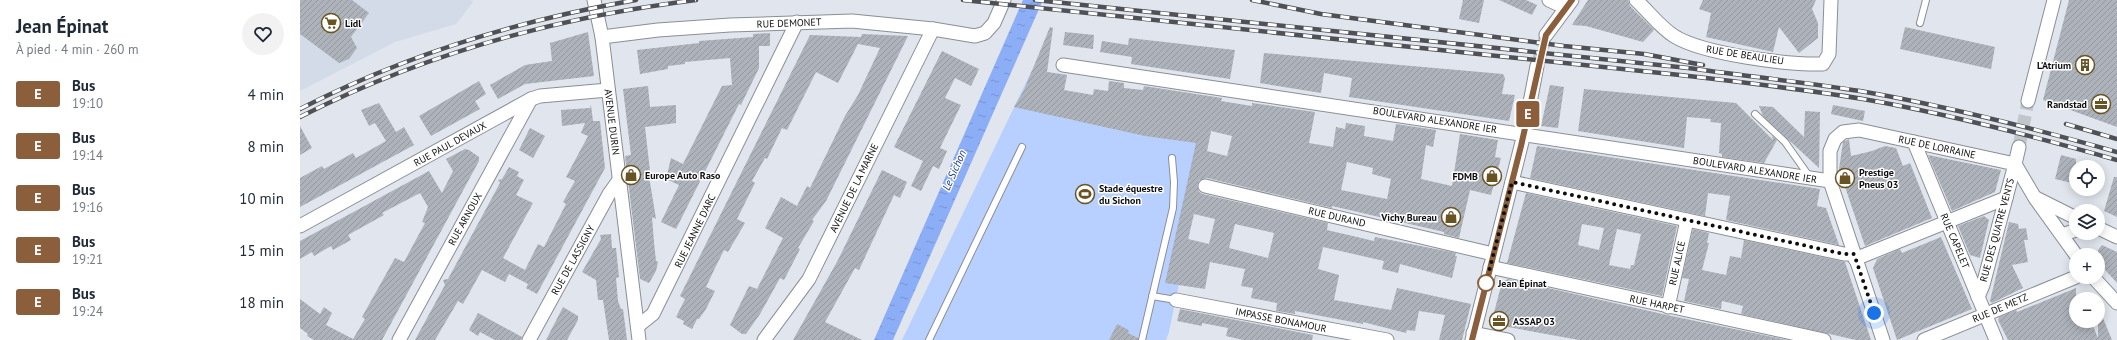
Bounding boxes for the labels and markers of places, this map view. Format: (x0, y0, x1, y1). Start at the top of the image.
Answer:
supermarket icon: Lidl (320, 12, 342, 34)
place label: Lidl (345, 17, 361, 30)
building icon: L'Atrium (2074, 54, 2096, 76)
place label: L'Atrium (2037, 59, 2071, 72)
office icon: Randstad (2090, 93, 2112, 115)
place label: Randstad (2047, 98, 2087, 111)
shop icon: Europe Auto Raso (620, 164, 642, 186)
shop icon: FDMB (1481, 165, 1503, 187)
place label: Prestige Pneus 03 (1859, 166, 1898, 191)
shop icon: Prestige Pneus 03 (1834, 167, 1856, 189)
place label: Europe Auto Raso (645, 169, 721, 182)
place label: FDMB (1453, 170, 1478, 183)
place label: Stade équestre du Sichon (1099, 182, 1163, 207)
sports icon: Stade équestre du Sichon (1074, 183, 1096, 205)
shop icon: Vichy Bureau (1440, 206, 1462, 228)
place label: Vichy Bureau (1380, 211, 1437, 224)
marker: Jean Épinat (1477, 274, 1495, 292)
place label: Jean Épinat (1497, 277, 1547, 290)
office icon: ASSAP 03 (1488, 310, 1510, 332)
place label: ASSAP 03 (1513, 315, 1555, 328)

